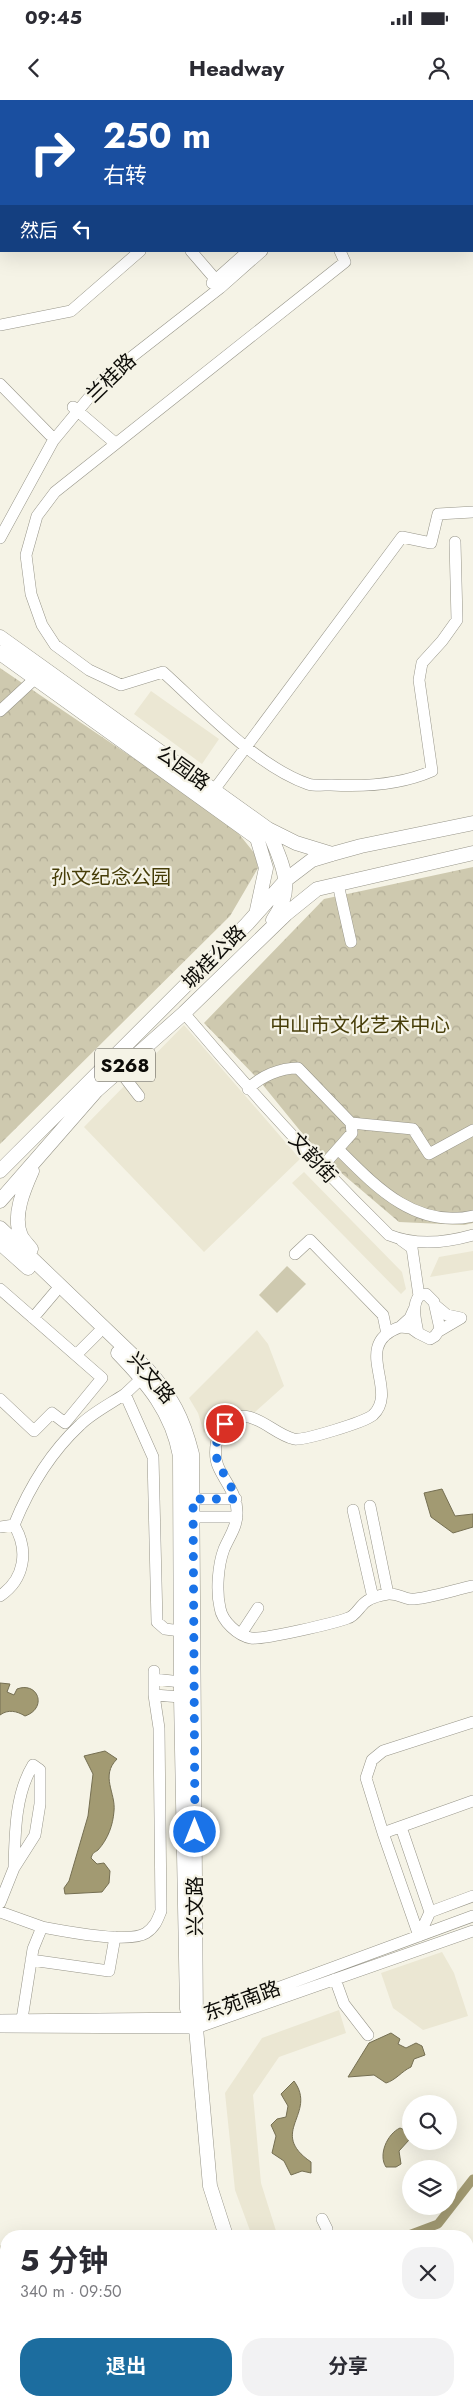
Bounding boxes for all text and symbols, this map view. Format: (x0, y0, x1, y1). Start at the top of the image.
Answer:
text: 09:45 (25, 4, 82, 31)
text: Headway (189, 52, 284, 84)
icon: back (20, 54, 48, 82)
icon: person (425, 54, 453, 82)
text: 250 m (103, 111, 211, 161)
icon: right (20, 120, 85, 185)
text: 右转 (103, 159, 147, 191)
icon: left (68, 215, 96, 243)
text: 然后 (20, 217, 58, 244)
street label: 兰桂路 (79, 347, 143, 409)
street label: 公园路 (150, 739, 216, 797)
park label: 孙文纪念公园 (51, 863, 171, 892)
street label: 城桂公路 (175, 918, 253, 996)
park label: 中山市文化艺术中心 (270, 1011, 450, 1040)
road number: S268 (95, 1048, 155, 1082)
street label: 文韵街 (282, 1126, 344, 1190)
street label: 兴文路 (120, 1346, 182, 1410)
pin (204, 1403, 246, 1445)
icon: arrive (211, 1410, 239, 1438)
position arrow (168, 1805, 220, 1857)
street label: 兴文路 (181, 1876, 210, 1936)
street label: 东苑南路 (199, 1974, 285, 2028)
map controls (402, 2095, 457, 2215)
button: search (402, 2095, 457, 2150)
button: layers (402, 2160, 457, 2215)
text: 5 分钟 (20, 2239, 108, 2282)
button: close (402, 2247, 454, 2299)
text: 340 m · 09:50 (20, 2280, 122, 2303)
button: 退出 (20, 2338, 232, 2396)
button: 分享 (242, 2338, 454, 2396)

